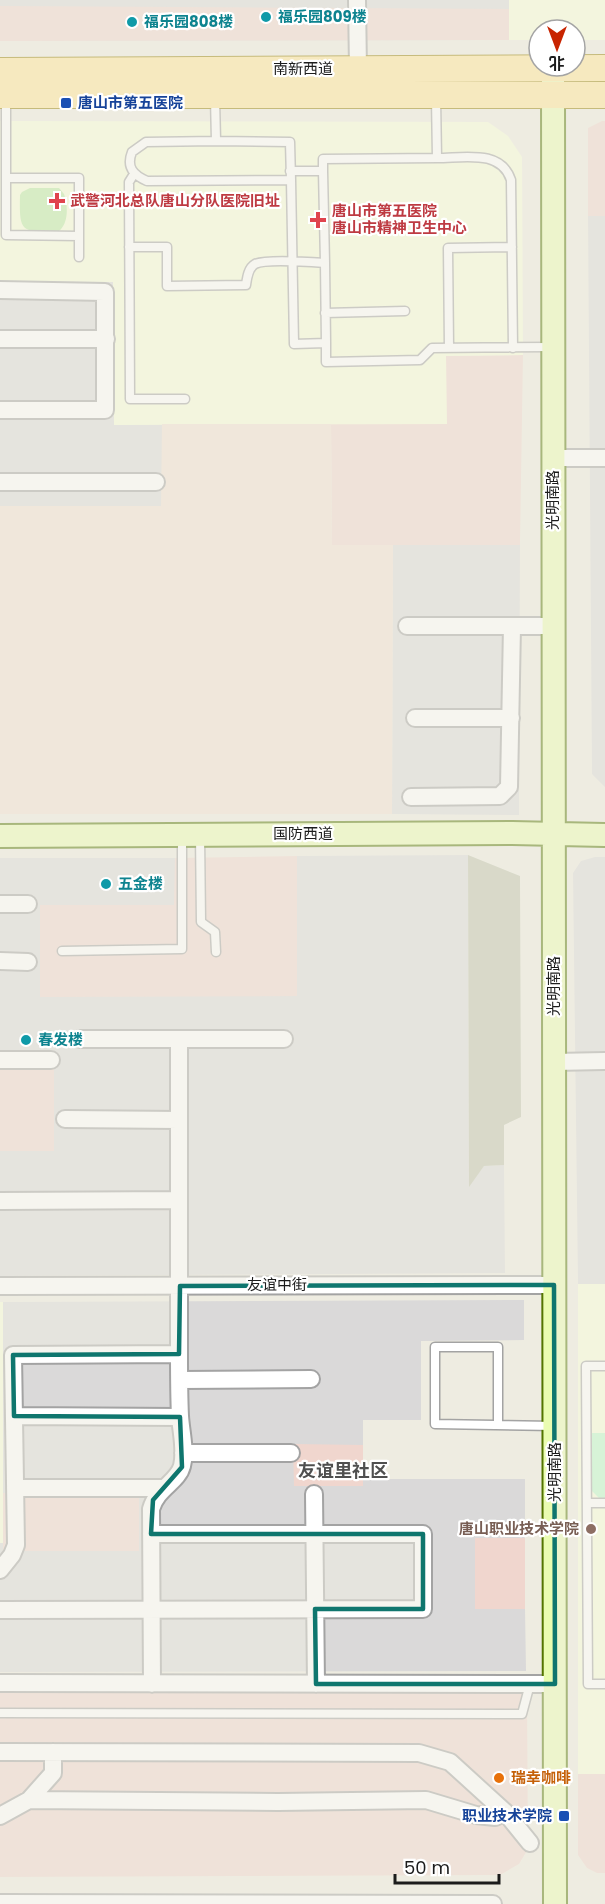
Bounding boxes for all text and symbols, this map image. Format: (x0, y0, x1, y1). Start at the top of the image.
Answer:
place label: 福乐园809楼 (278, 6, 367, 27)
marker: 福乐园809楼 (259, 10, 273, 24)
place label: 福乐园808楼 (144, 11, 233, 32)
marker: 福乐园808楼 (125, 15, 139, 29)
north arrow (527, 18, 587, 78)
text: 北 (549, 51, 565, 74)
street label: 南新西道 (273, 58, 333, 79)
place label: 唐山市第五医院 (78, 92, 183, 113)
marker: 唐山市第五医院 (59, 96, 73, 110)
place label: 武警河北总队唐山分队医院旧址 (70, 190, 280, 211)
marker: 武警河北总队唐山分队医院旧址 (48, 192, 66, 210)
place label: 唐山市第五医院 唐山市精神卫生中心 (332, 200, 467, 238)
marker: 唐山市第五医院 唐山市精神卫生中心 (309, 211, 327, 229)
street label: 光明南路 (542, 470, 563, 530)
street label: 国防西道 (273, 823, 333, 844)
place label: 五金楼 (118, 873, 163, 894)
marker: 五金楼 (99, 877, 113, 891)
street label: 光明南路 (543, 956, 564, 1016)
place label: 春发楼 (38, 1029, 83, 1050)
marker: 春发楼 (19, 1033, 33, 1047)
street label: 友谊中街 (247, 1274, 307, 1295)
street label: 光明南路 (544, 1442, 565, 1502)
district label: 友谊里社区 (298, 1458, 388, 1483)
place label: 唐山职业技术学院 (459, 1518, 579, 1539)
marker: 唐山职业技术学院 (584, 1522, 598, 1536)
place label: 瑞幸咖啡 (511, 1767, 571, 1788)
marker: 瑞幸咖啡 (492, 1771, 506, 1785)
place label: 职业技术学院 (462, 1805, 552, 1826)
marker: 职业技术学院 (557, 1809, 571, 1823)
scale bar (395, 1847, 498, 1885)
text: 50 m (404, 1855, 450, 1880)

